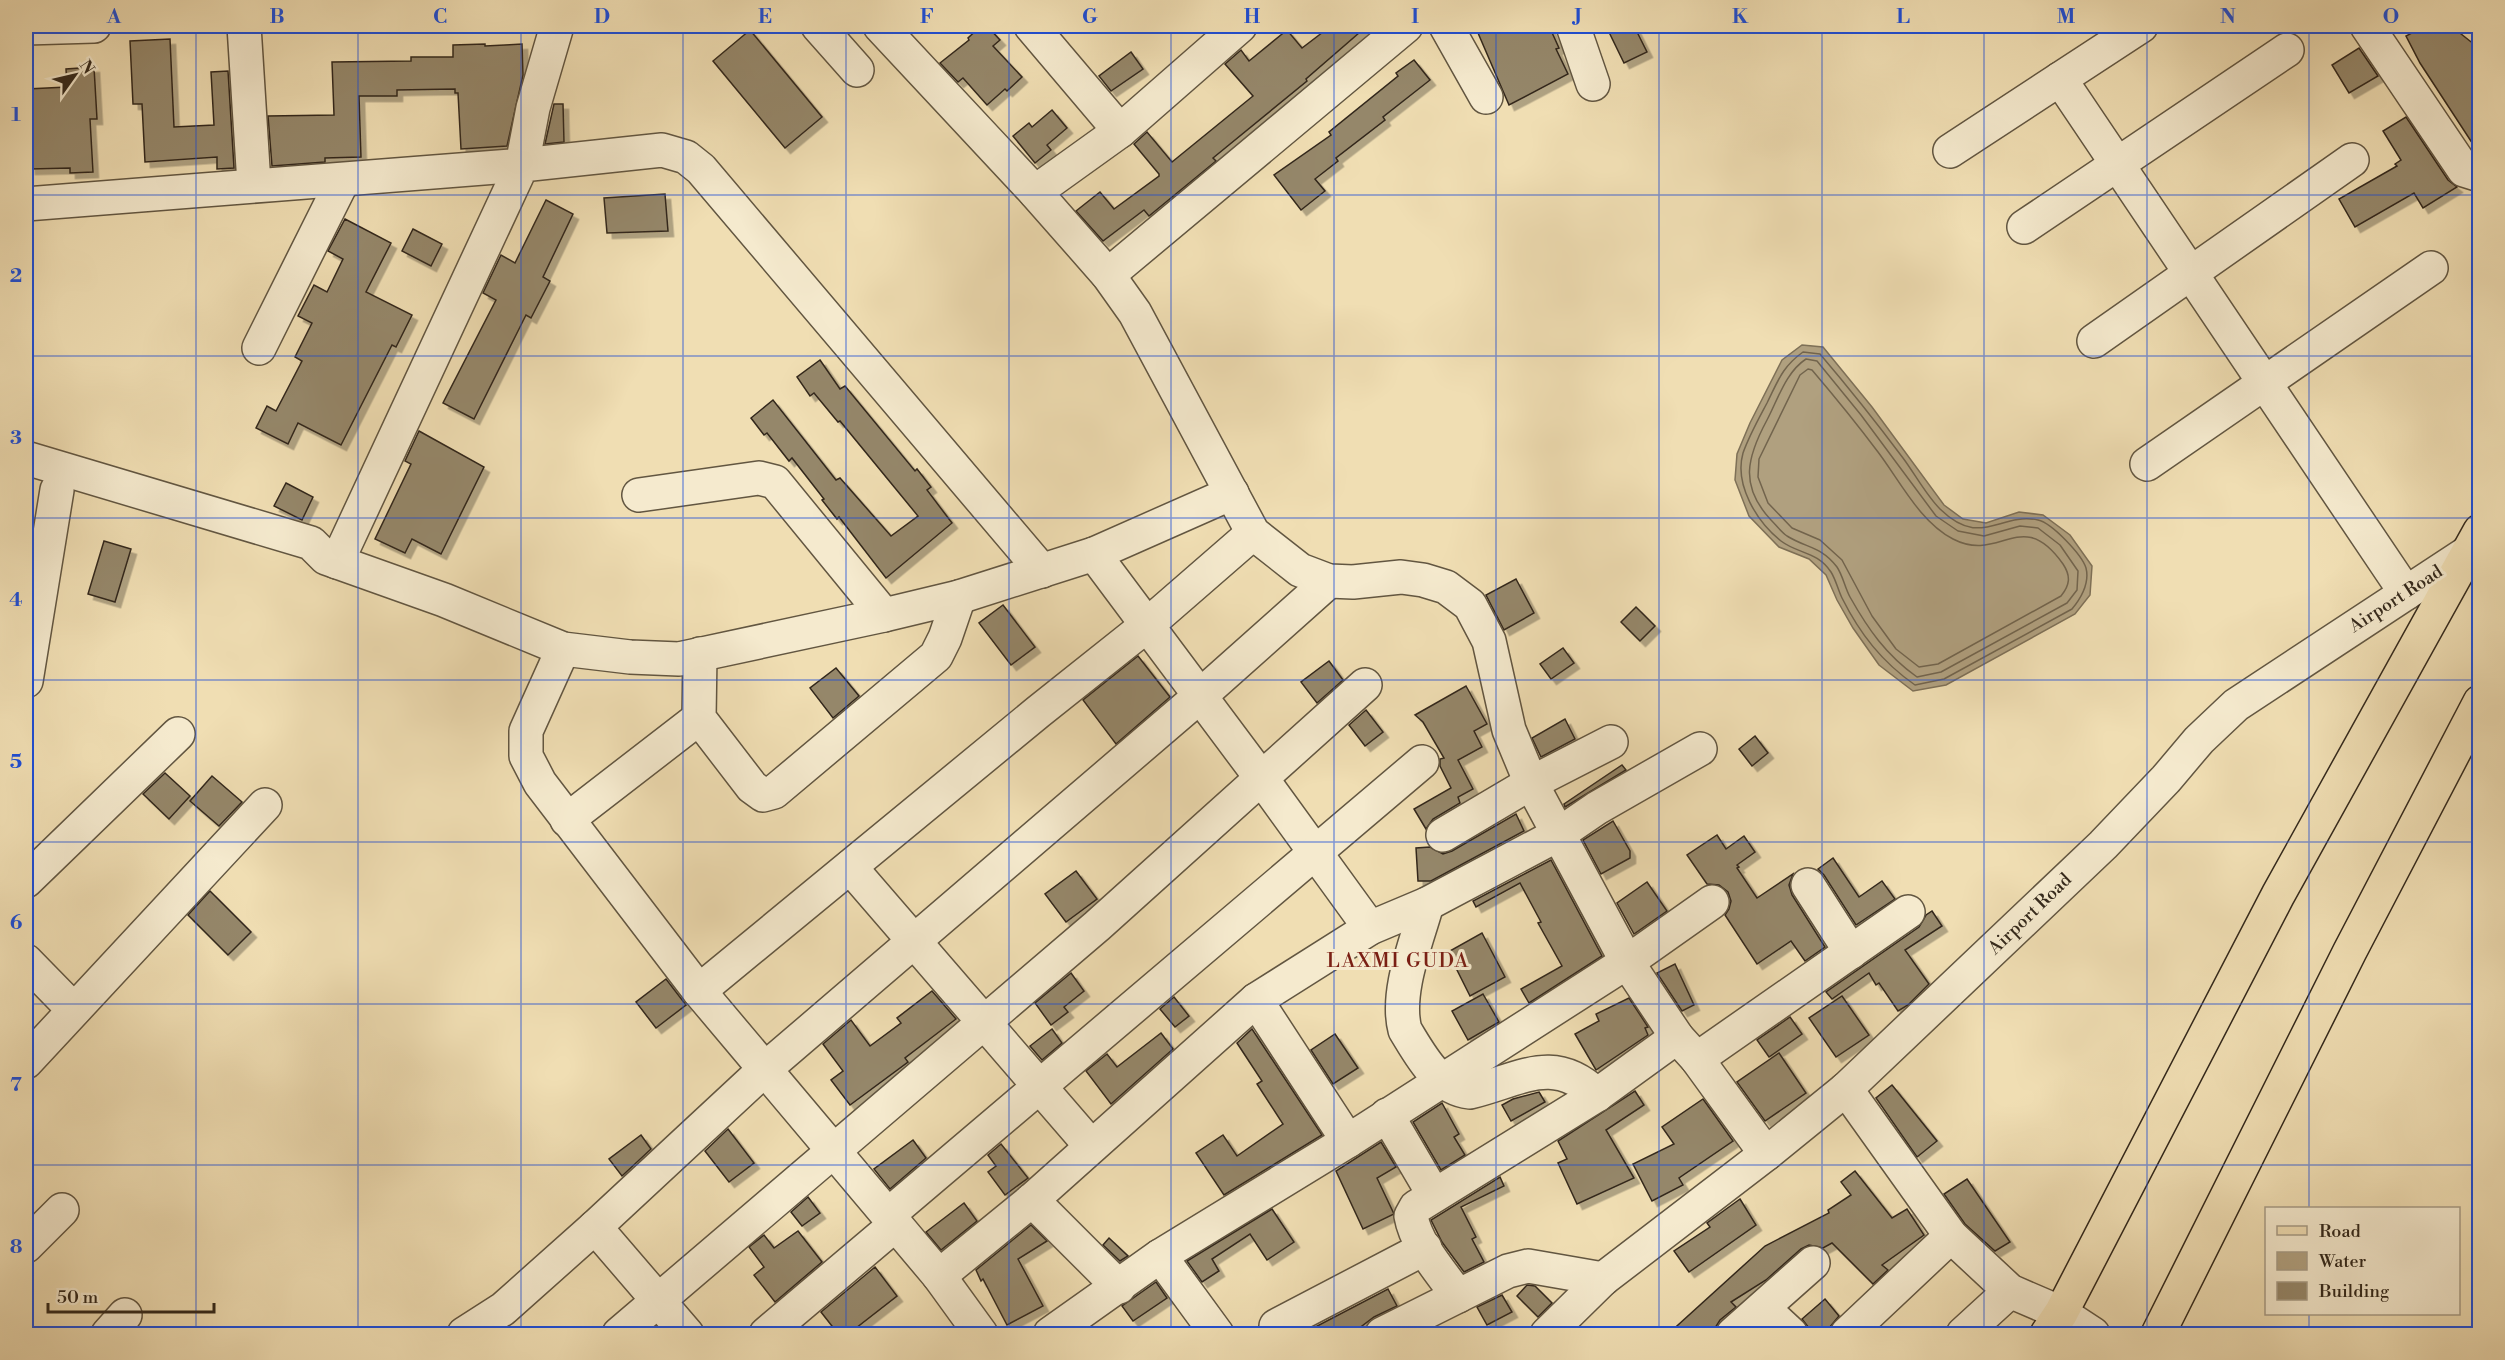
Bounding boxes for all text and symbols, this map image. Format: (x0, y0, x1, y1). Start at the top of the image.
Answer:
text: A (106, 5, 122, 30)
text: B (269, 5, 285, 30)
text: C (433, 5, 447, 30)
text: D (594, 5, 610, 30)
text: E (758, 5, 772, 30)
text: F (920, 5, 934, 30)
text: G (1082, 5, 1098, 30)
text: H (1244, 5, 1261, 30)
text: I (1411, 5, 1419, 30)
text: J (1571, 5, 1582, 30)
text: K (1732, 5, 1749, 30)
text: L (1896, 5, 1910, 30)
text: M (2057, 5, 2076, 30)
text: N (2220, 5, 2236, 30)
text: O (2383, 5, 2399, 30)
north arrow (45, 45, 105, 105)
text: N (75, 56, 99, 78)
text: 1 (11, 103, 21, 128)
text: 2 (10, 264, 22, 289)
text: 3 (10, 426, 22, 451)
street label: Airport Road (2344, 560, 2448, 638)
text: 4 (9, 588, 23, 613)
text: 5 (10, 750, 22, 775)
street label: Airport Road (1983, 868, 2077, 960)
text: 6 (10, 911, 23, 936)
district label: LAXMI GUDA (1326, 949, 1470, 974)
text: 7 (10, 1073, 22, 1098)
legend (2265, 1207, 2460, 1315)
text: Road (2319, 1220, 2362, 1243)
text: 8 (10, 1235, 23, 1260)
text: Water (2318, 1250, 2367, 1273)
scale bar (48, 1276, 214, 1314)
text: Building (2318, 1280, 2390, 1303)
text: 50 m (57, 1286, 99, 1309)

